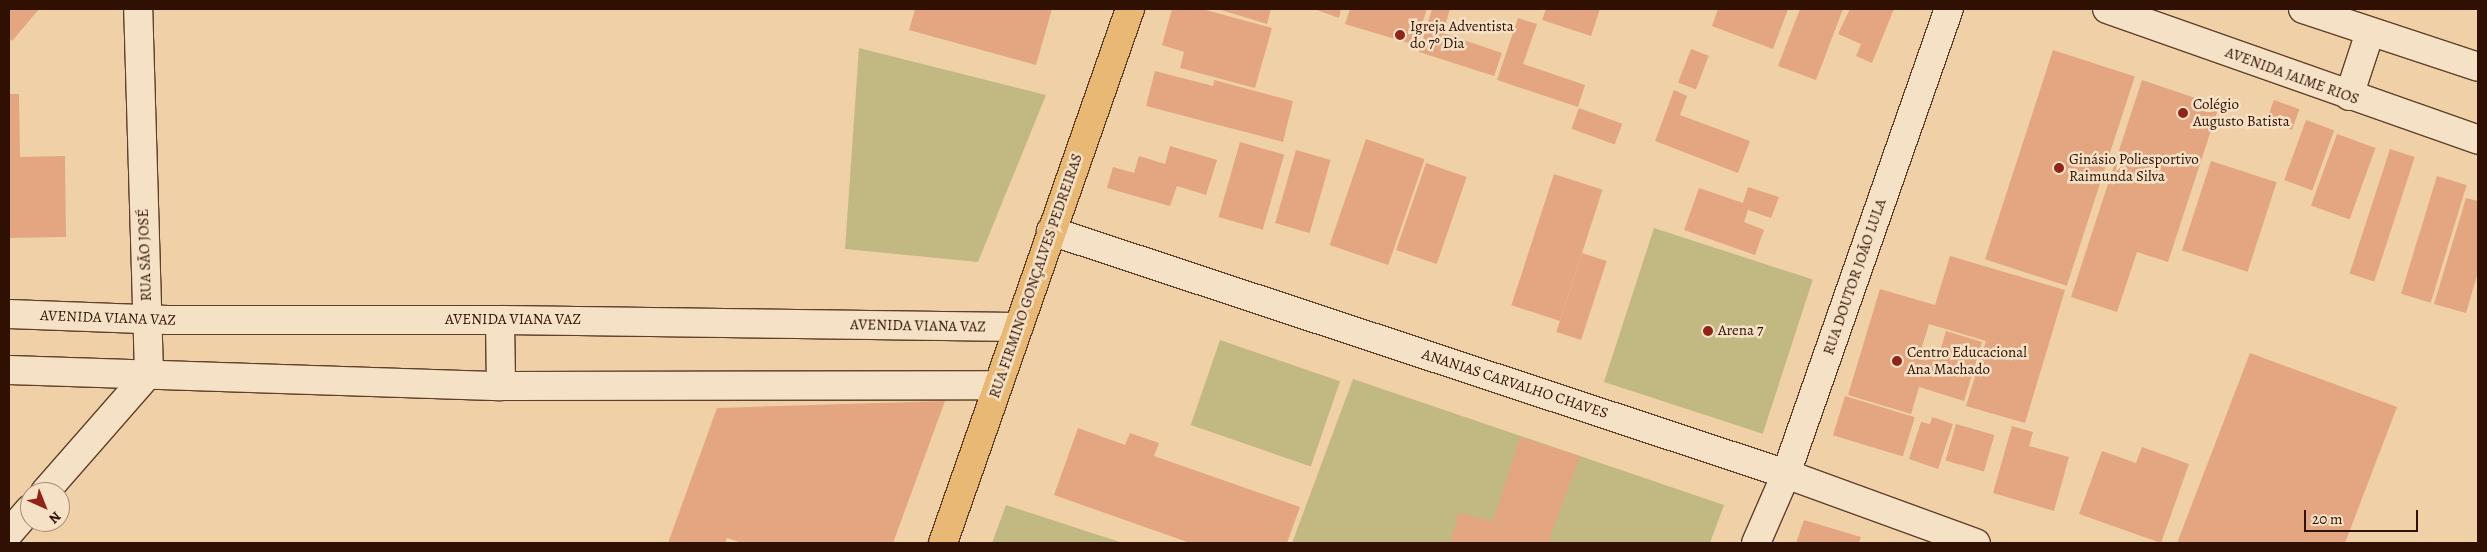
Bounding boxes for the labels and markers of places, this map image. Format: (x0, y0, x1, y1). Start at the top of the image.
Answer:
place label: Igreja Adventista do 7º Dia (1410, 17, 1514, 52)
marker: Igreja Adventista do 7º Dia (1394, 29, 1406, 41)
place label: Colégio Augusto Batista (2193, 95, 2290, 130)
marker: Colégio Augusto Batista (2177, 107, 2189, 119)
place label: Ginásio Poliesportivo Raimunda Silva (2069, 150, 2199, 185)
marker: Ginásio Poliesportivo Raimunda Silva (2053, 162, 2065, 174)
place label: Arena 7 (1718, 322, 1763, 340)
marker: Arena 7 (1702, 325, 1714, 337)
place label: Centro Educacional Ana Machado (1907, 343, 2027, 378)
marker: Centro Educacional Ana Machado (1891, 355, 1903, 367)

